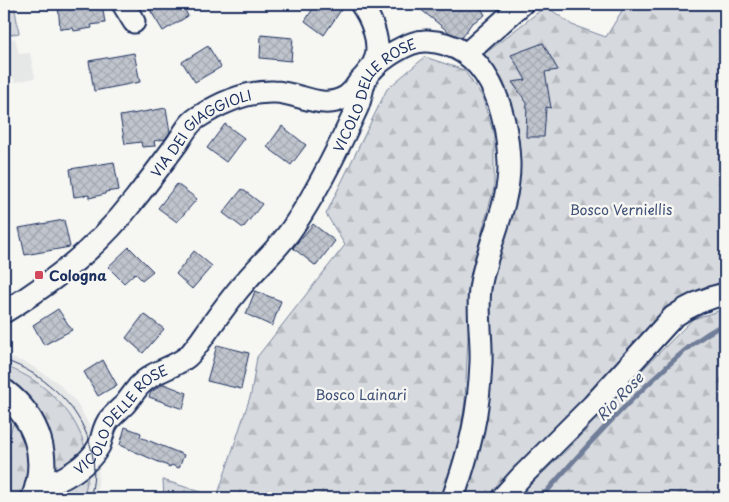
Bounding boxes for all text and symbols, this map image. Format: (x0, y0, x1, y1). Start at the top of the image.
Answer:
street label: VICOLO DELLE ROSE (327, 32, 419, 155)
street label: VIA DEI GIAGGIOLI (145, 84, 253, 181)
park label: Bosco Verniellis (570, 199, 672, 220)
place label: Cologna (49, 265, 107, 286)
marker: Cologna (33, 269, 45, 281)
street label: VICOLO DELLE ROSE (69, 359, 171, 479)
water label: Rio Rose (590, 366, 649, 425)
park label: Bosco Lainari (315, 384, 407, 405)

